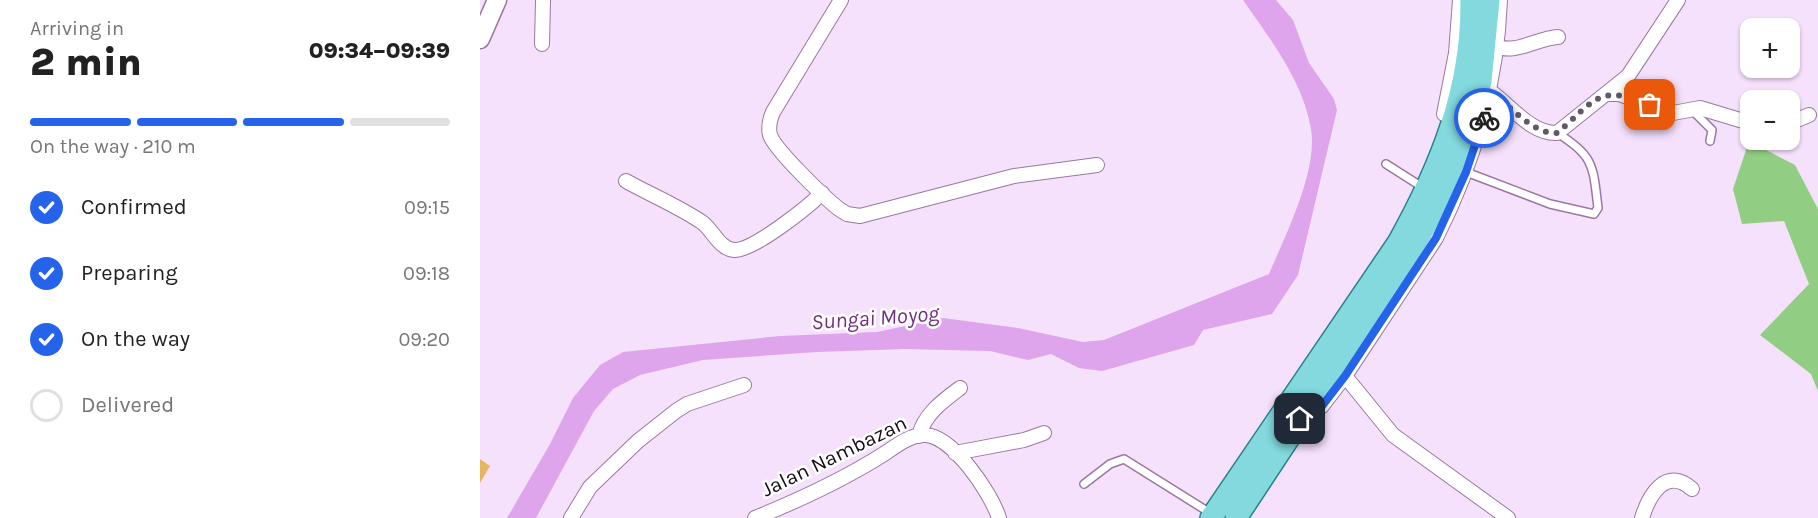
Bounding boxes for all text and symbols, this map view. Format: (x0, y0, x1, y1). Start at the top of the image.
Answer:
text: Arriving in (30, 17, 124, 40)
map controls (1740, 18, 1800, 150)
button: + (1740, 18, 1800, 78)
text: 09:34–09:39 (309, 38, 450, 64)
text: 2 min (30, 39, 142, 85)
pin (1624, 79, 1675, 130)
courier (1454, 88, 1514, 148)
icon: bag (1633, 88, 1666, 121)
button: − (1740, 90, 1800, 150)
icon: bike (1468, 102, 1501, 135)
text: On the way · 210 m (30, 135, 196, 158)
icon: check (30, 191, 63, 224)
text: Confirmed (81, 194, 187, 220)
text: 09:15 (404, 196, 450, 219)
icon: check (30, 257, 63, 290)
text: Preparing (81, 260, 178, 286)
text: 09:18 (403, 262, 450, 285)
water label: Sungai Moyog (810, 301, 941, 335)
icon: check (30, 323, 63, 356)
text: On the way (81, 326, 190, 352)
text: 09:20 (398, 328, 450, 351)
text: Delivered (81, 392, 174, 418)
pin (1274, 393, 1325, 444)
icon: home (1283, 402, 1316, 435)
street label: Jalan Nambazan (757, 410, 911, 502)

